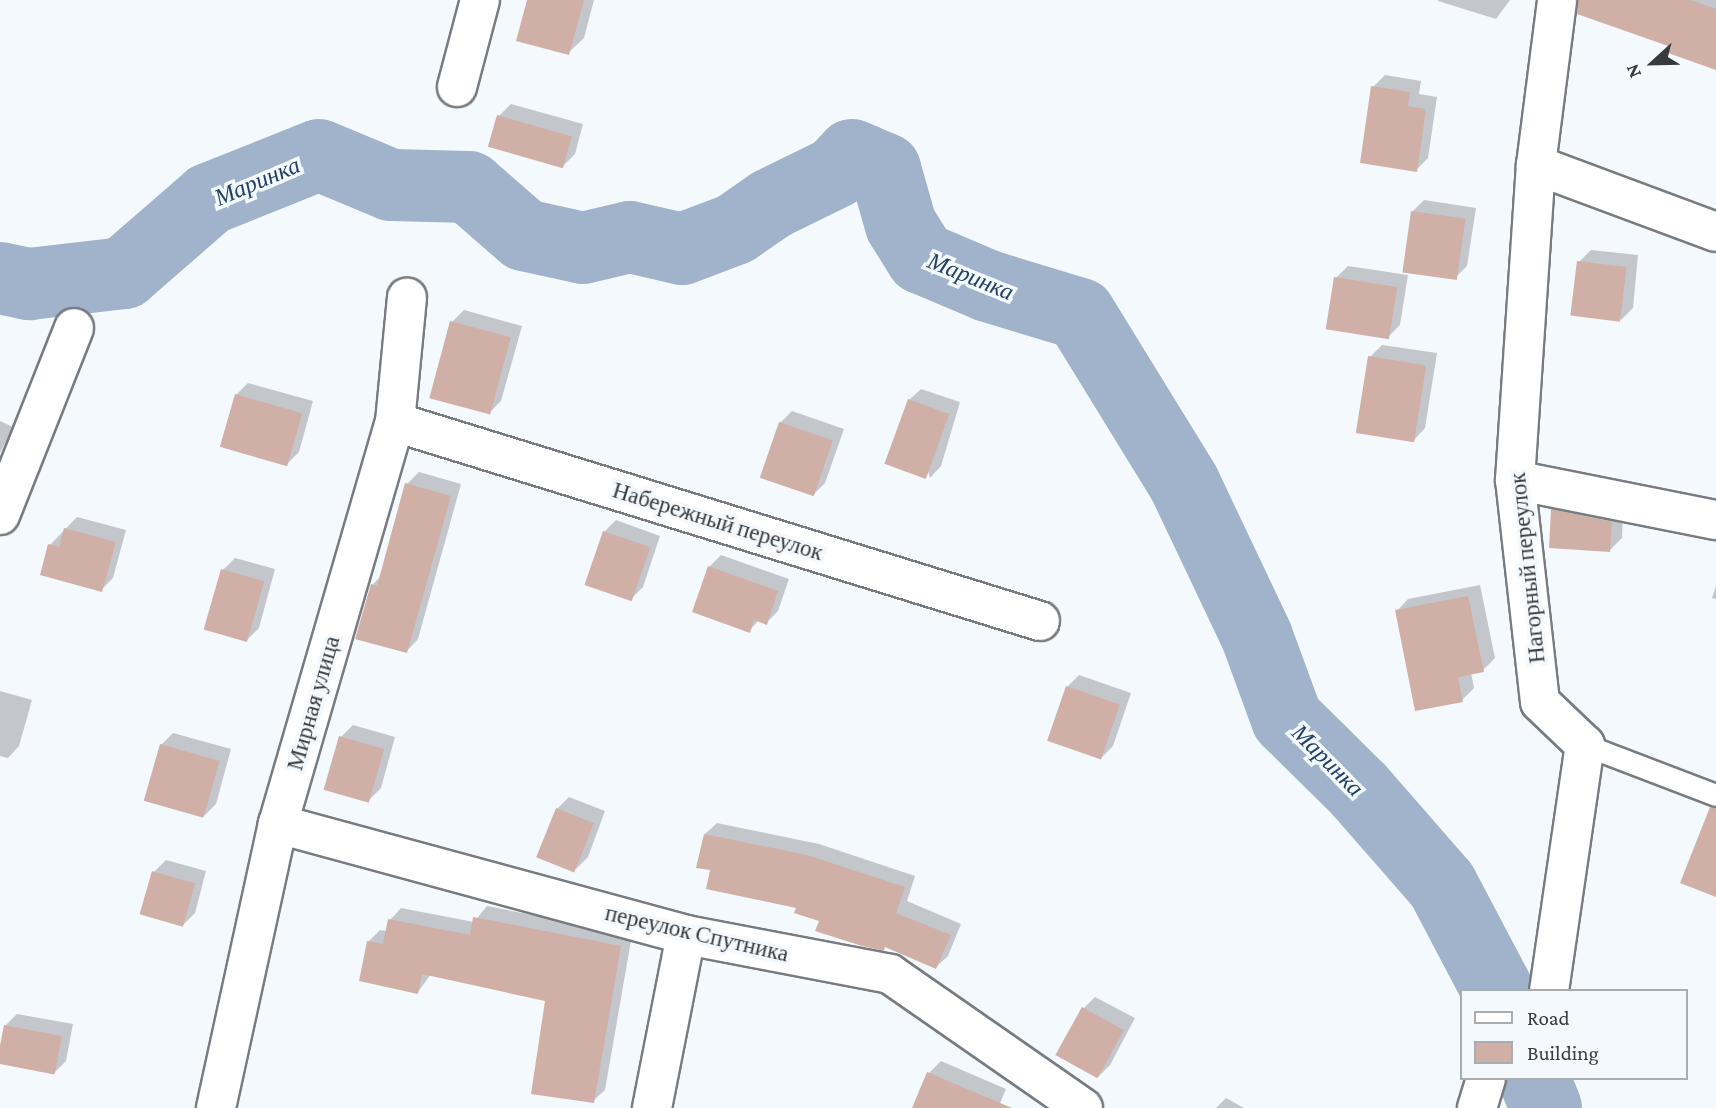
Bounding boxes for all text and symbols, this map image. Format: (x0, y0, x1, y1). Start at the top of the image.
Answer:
north arrow (1618, 28, 1688, 98)
text: N (1621, 61, 1645, 81)
water label: Маринка (210, 150, 304, 212)
water label: Маринка (924, 246, 1018, 306)
street label: Нагорный переулок (1503, 471, 1551, 665)
street label: Набережный переулок (609, 476, 827, 566)
street label: Мирная улица (281, 633, 345, 773)
water label: Маринка (1286, 718, 1370, 802)
street label: переулок Спутника (603, 898, 791, 968)
legend (1460, 989, 1688, 1080)
text: Road (1527, 1006, 1570, 1030)
text: Building (1527, 1041, 1599, 1065)

